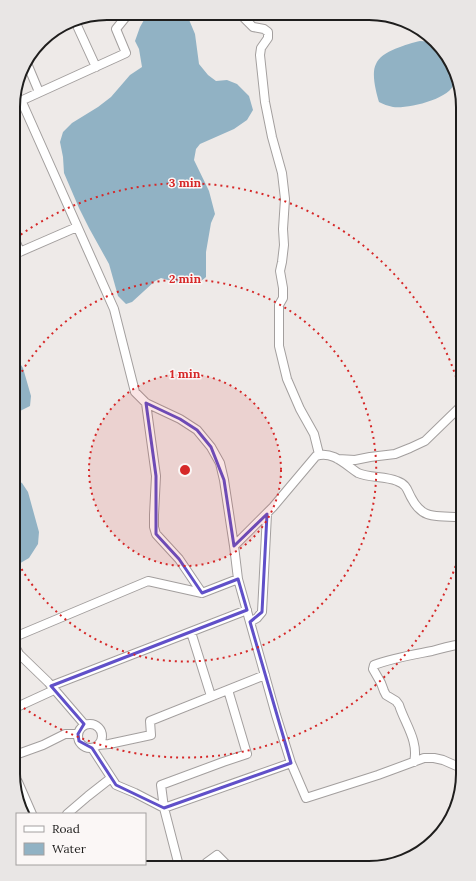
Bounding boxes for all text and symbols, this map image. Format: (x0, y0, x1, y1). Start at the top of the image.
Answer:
text: 3 min (169, 175, 202, 190)
text: 2 min (169, 271, 201, 286)
text: 1 min (170, 366, 201, 381)
centre of rings (178, 463, 192, 477)
legend (16, 813, 146, 865)
text: Road (52, 821, 80, 836)
text: Water (52, 841, 87, 856)

